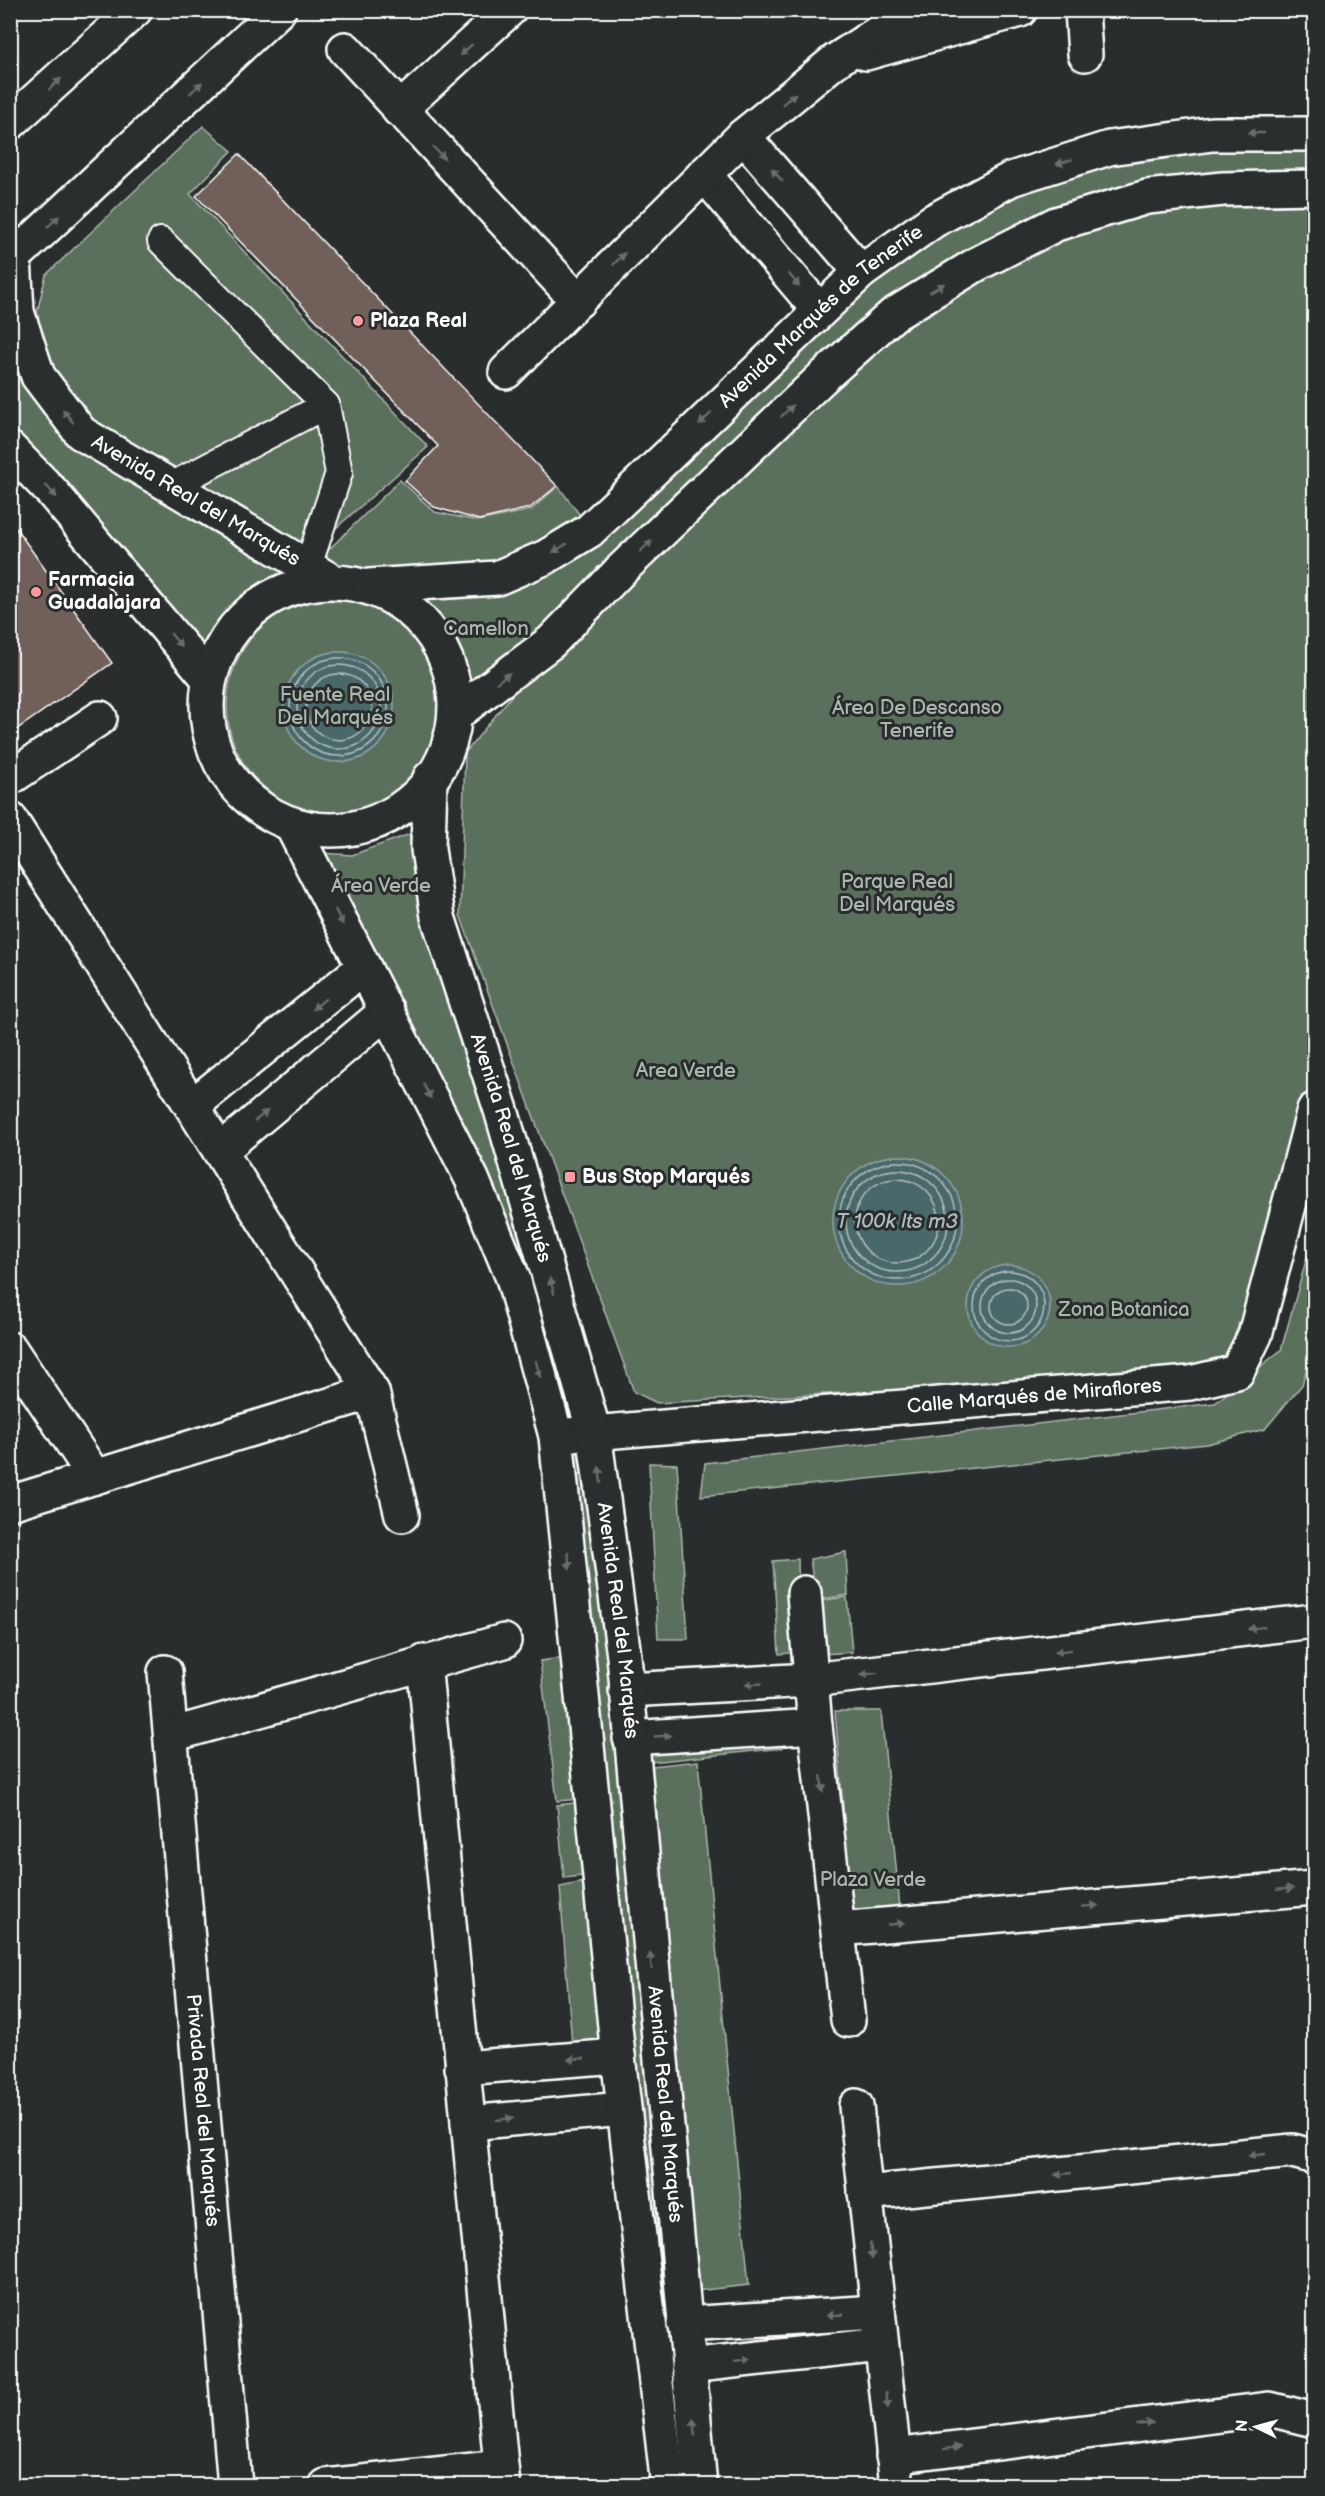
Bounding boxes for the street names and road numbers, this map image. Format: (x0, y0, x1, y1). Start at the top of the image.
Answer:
street label: Avenida Marqués de Tenerife (714, 220, 928, 413)
street label: Avenida Real del Marqués (87, 430, 304, 572)
street label: Avenida Real del Marqués (465, 1030, 556, 1265)
street label: Calle Marqués de Miraflores (906, 1373, 1163, 1419)
street label: Avenida Real del Marqués (592, 1501, 644, 1740)
street label: Avenida Real del Marqués (642, 1985, 688, 2224)
street label: Privada Real del Marqués (181, 1993, 225, 2228)

